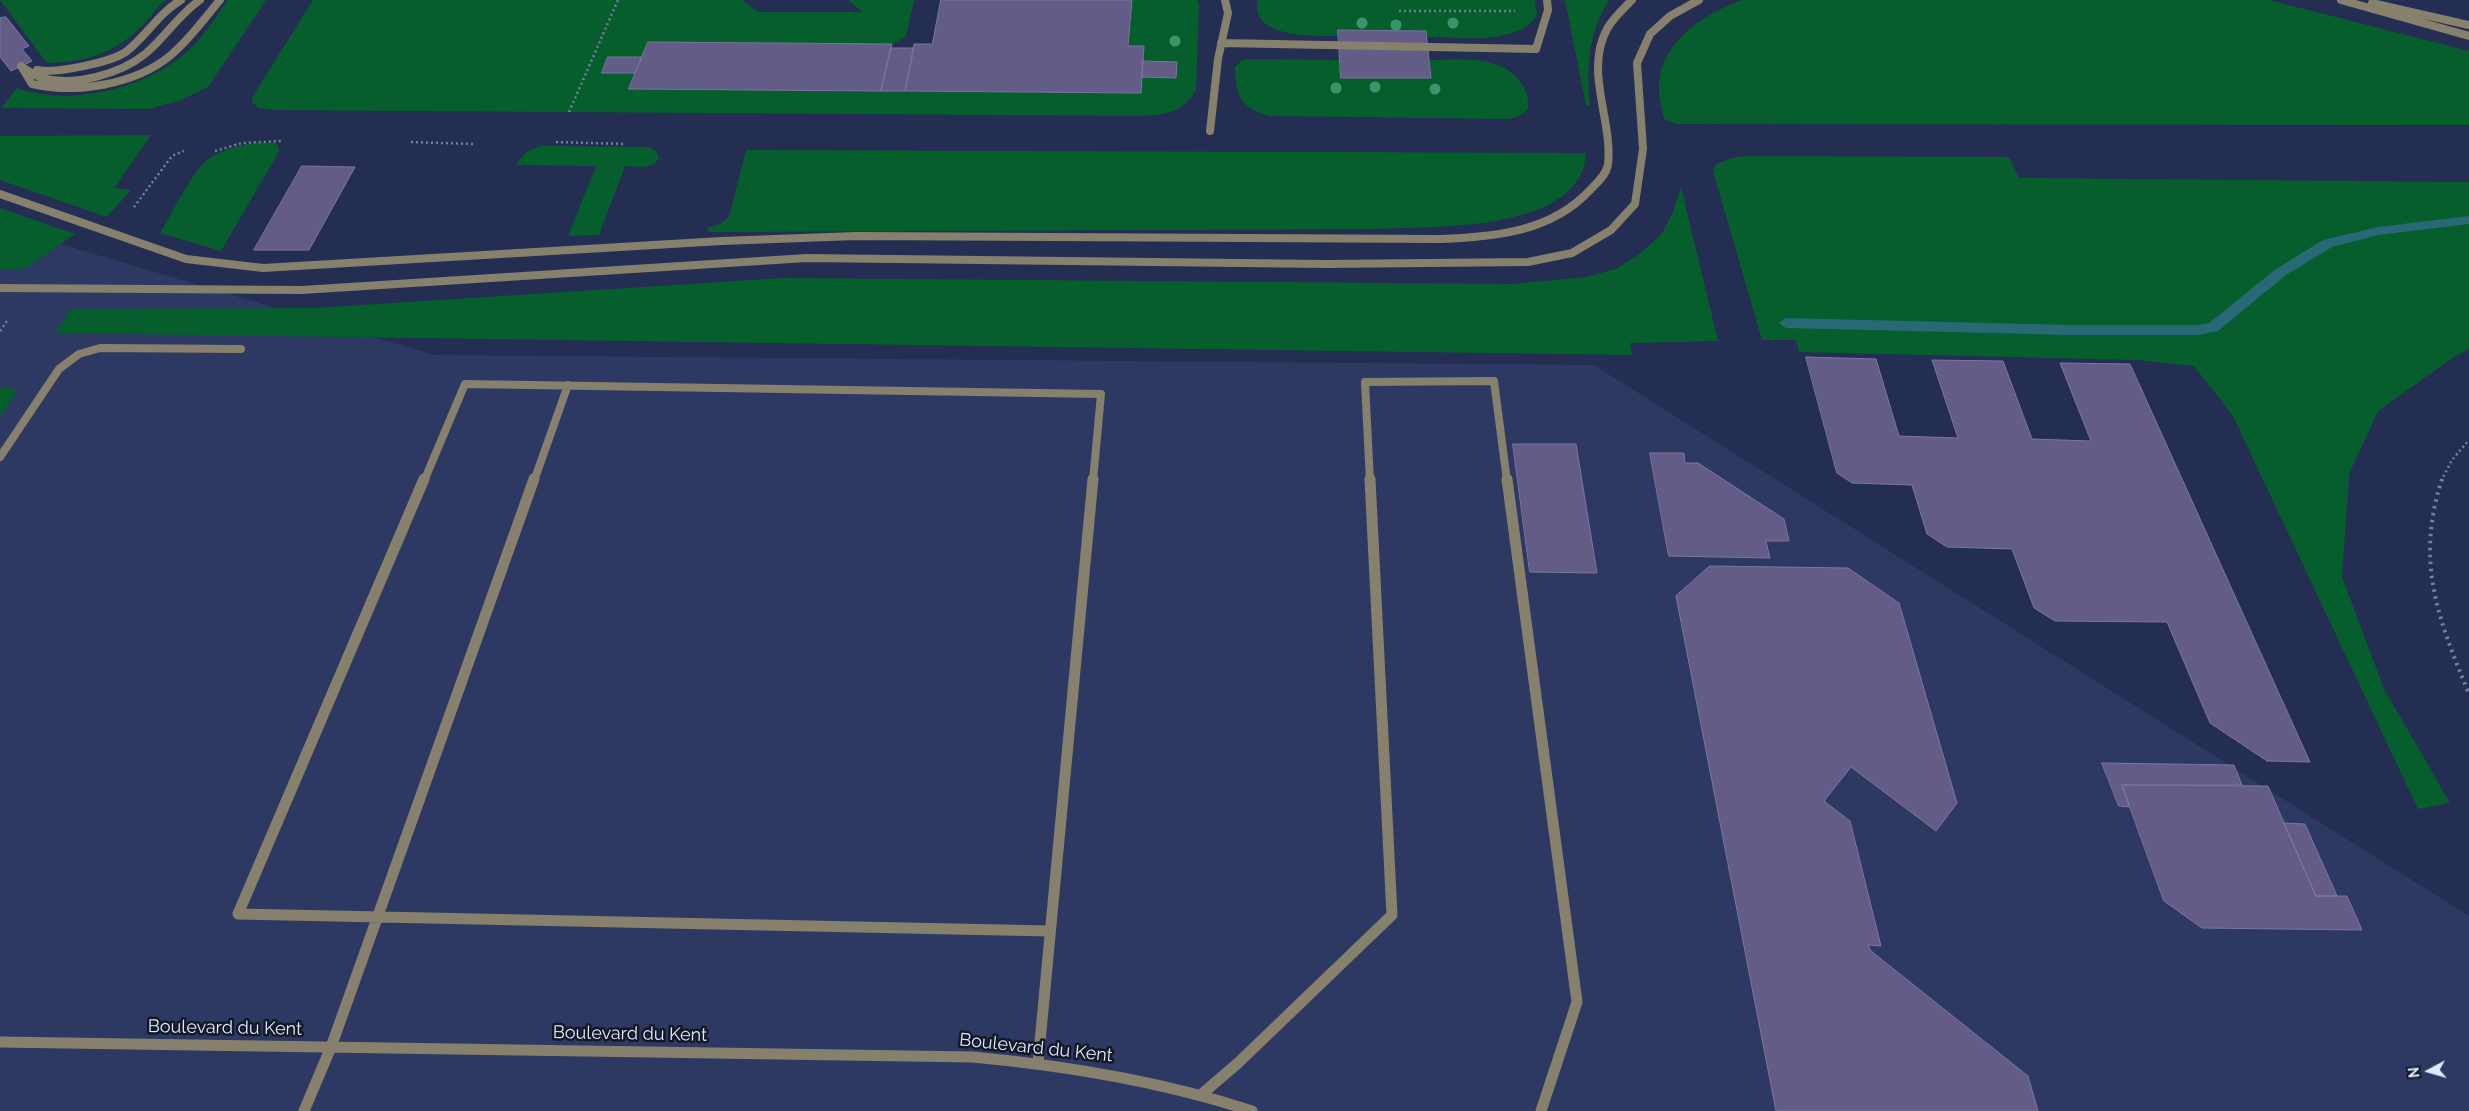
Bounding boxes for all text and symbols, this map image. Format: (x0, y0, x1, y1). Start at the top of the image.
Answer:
street label: Boulevard du Kent (148, 1016, 302, 1040)
street label: Boulevard du Kent (553, 1022, 707, 1046)
street label: Boulevard du Kent (958, 1029, 1114, 1067)
north arrow (2404, 1046, 2454, 1096)
text: N (2406, 1066, 2423, 1079)

